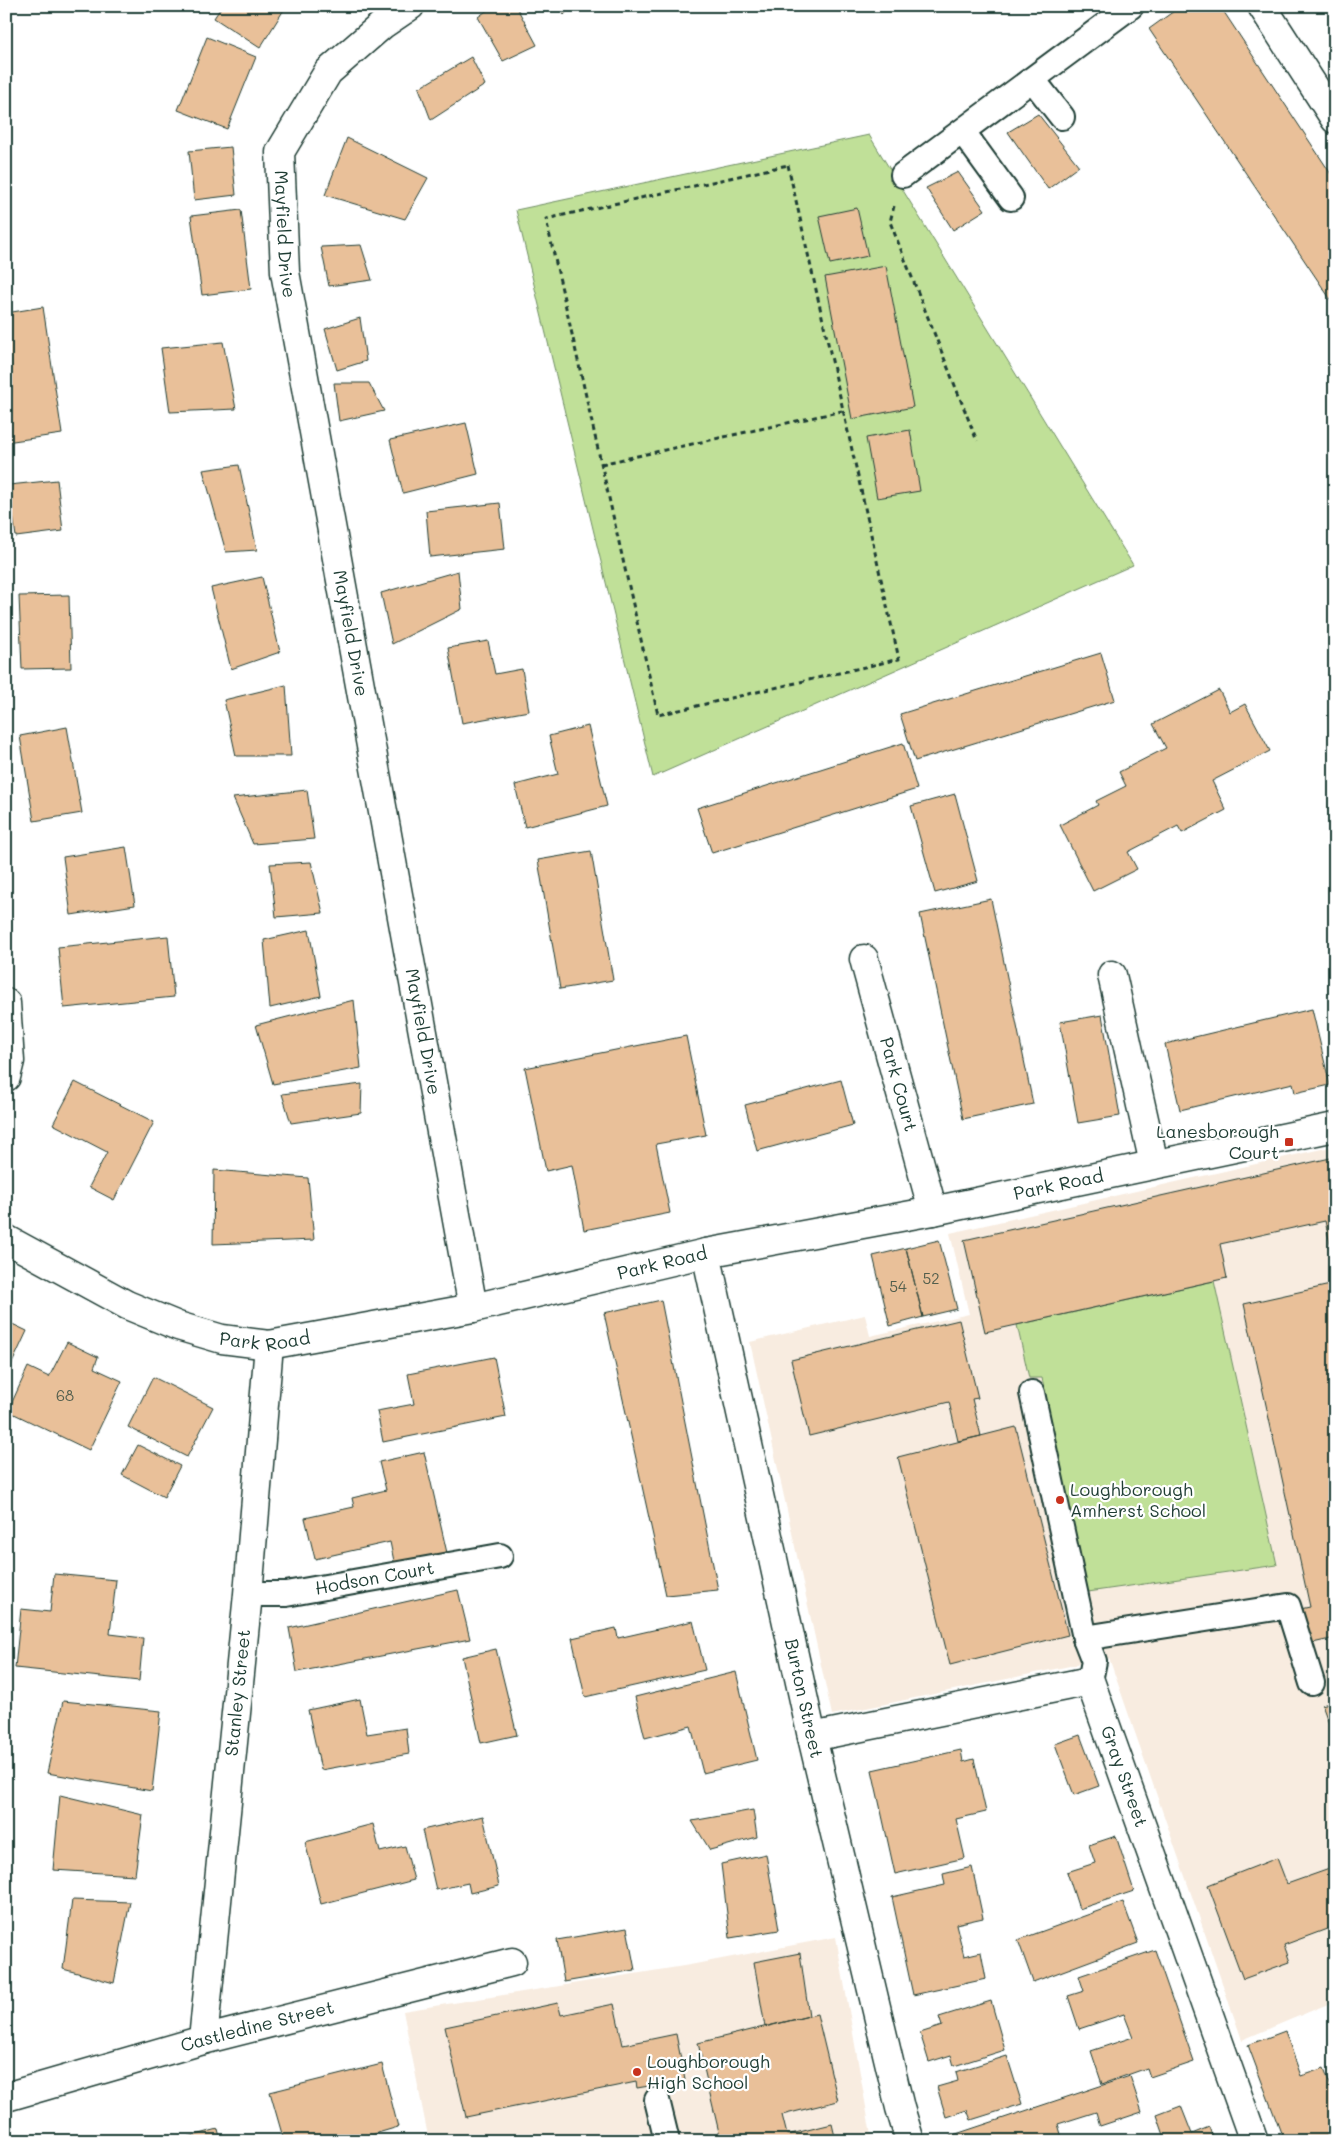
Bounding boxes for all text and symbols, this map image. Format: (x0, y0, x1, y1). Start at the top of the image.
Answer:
street label: Mayfield Drive (270, 170, 302, 300)
street label: Mayfield Drive (328, 568, 375, 698)
street label: Mayfield Drive (401, 966, 447, 1097)
street label: Park Court (875, 1034, 924, 1134)
place label: Lanesborough Court (1156, 1119, 1279, 1164)
marker: Lanesborough Court (1283, 1136, 1295, 1148)
street label: Park Road (1011, 1163, 1105, 1205)
street label: Park Road (615, 1240, 709, 1285)
house number: 52 (922, 1268, 940, 1288)
house number: 54 (889, 1276, 907, 1296)
street label: Park Road (218, 1325, 312, 1356)
house number: 68 (56, 1385, 74, 1405)
place label: Loughborough Amherst School (1070, 1477, 1206, 1522)
marker: Loughborough Amherst School (1054, 1494, 1066, 1506)
street label: Hodson Court (313, 1555, 436, 1600)
street label: Stanley Street (219, 1628, 255, 1757)
street label: Burton Street (780, 1636, 830, 1760)
street label: Gray Street (1096, 1722, 1154, 1830)
street label: Castledine Street (177, 1994, 336, 2057)
place label: Loughborough High School (647, 2049, 770, 2094)
marker: Loughborough High School (631, 2066, 643, 2078)

